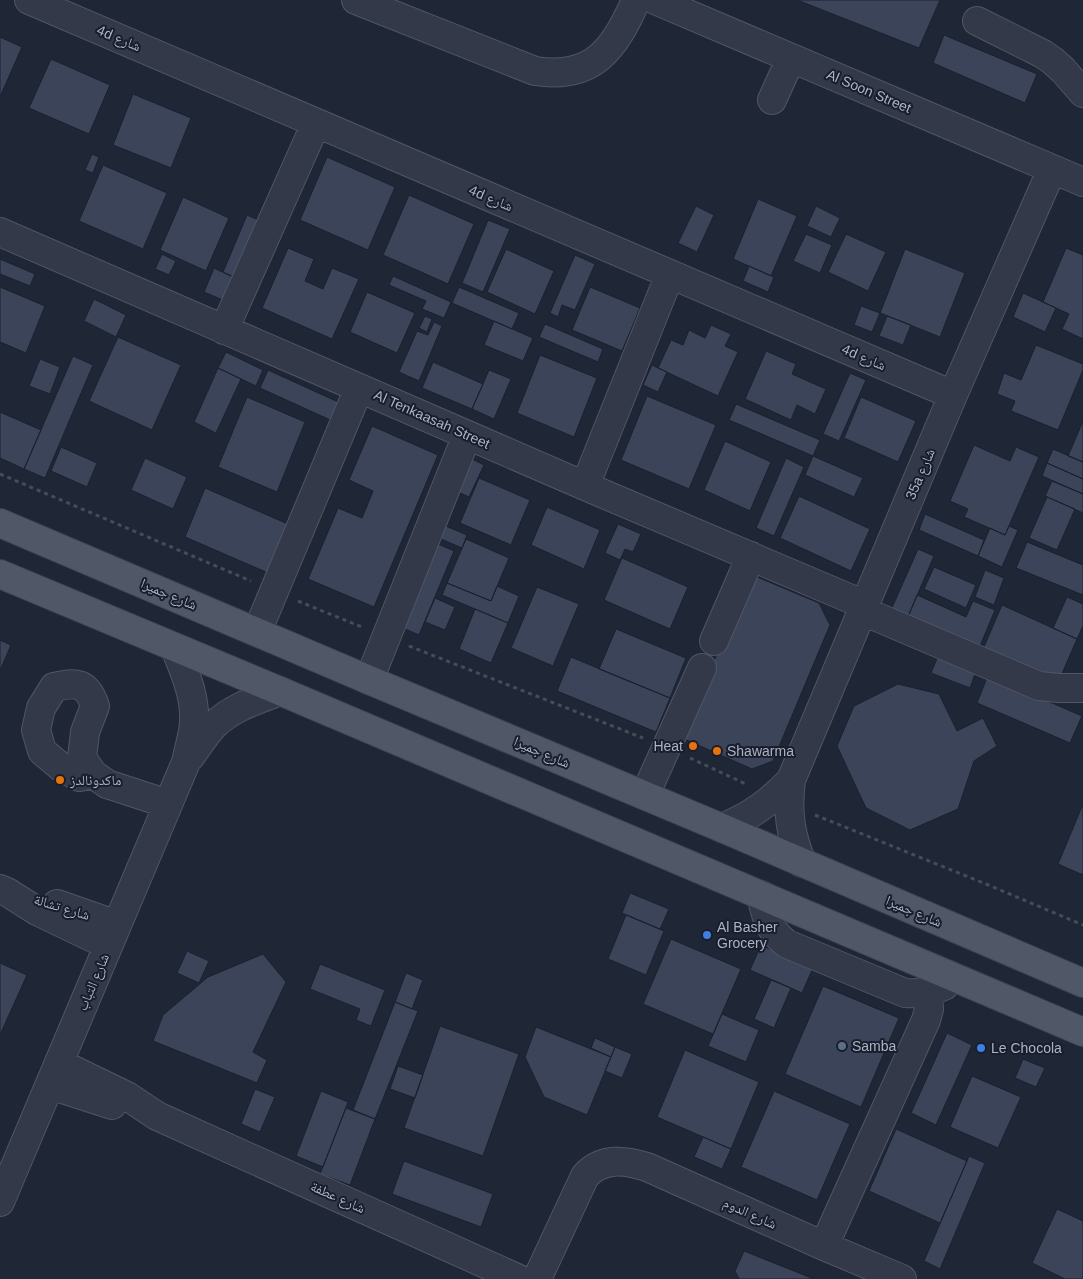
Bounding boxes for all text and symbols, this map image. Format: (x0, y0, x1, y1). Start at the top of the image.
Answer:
street label: 4d شارع (94, 22, 143, 56)
street label: Al Soon Street (824, 66, 914, 116)
street label: 4d شارع (466, 182, 515, 216)
street label: 4d شارع (839, 341, 888, 375)
street label: Al Tenkaasah Street (372, 386, 492, 452)
street label: 35a شارع (902, 446, 940, 503)
street label: شارع جميرا (138, 575, 199, 615)
street label: شارع جميرا (511, 733, 572, 773)
place label: Heat (653, 738, 683, 754)
marker: Heat (687, 740, 699, 752)
place label: Shawarma (727, 743, 794, 759)
marker: Shawarma (711, 745, 723, 757)
place label: ماكدونالدز (69, 772, 121, 789)
marker: ماكدونالدز (54, 774, 66, 786)
street label: شارع تشالة (32, 891, 92, 925)
street label: شارع جميرا (883, 892, 944, 932)
place label: Al Basher Grocery (717, 919, 778, 951)
marker: Al Basher Grocery (701, 929, 713, 941)
street label: شارع التباب (74, 951, 114, 1014)
place label: Samba (852, 1038, 897, 1054)
marker: Samba (836, 1040, 848, 1052)
place label: Le Chocola (991, 1040, 1062, 1056)
marker: Le Chocola (975, 1042, 987, 1054)
street label: شارع عطفة (307, 1178, 368, 1218)
street label: شارع الدوم (720, 1194, 779, 1234)

